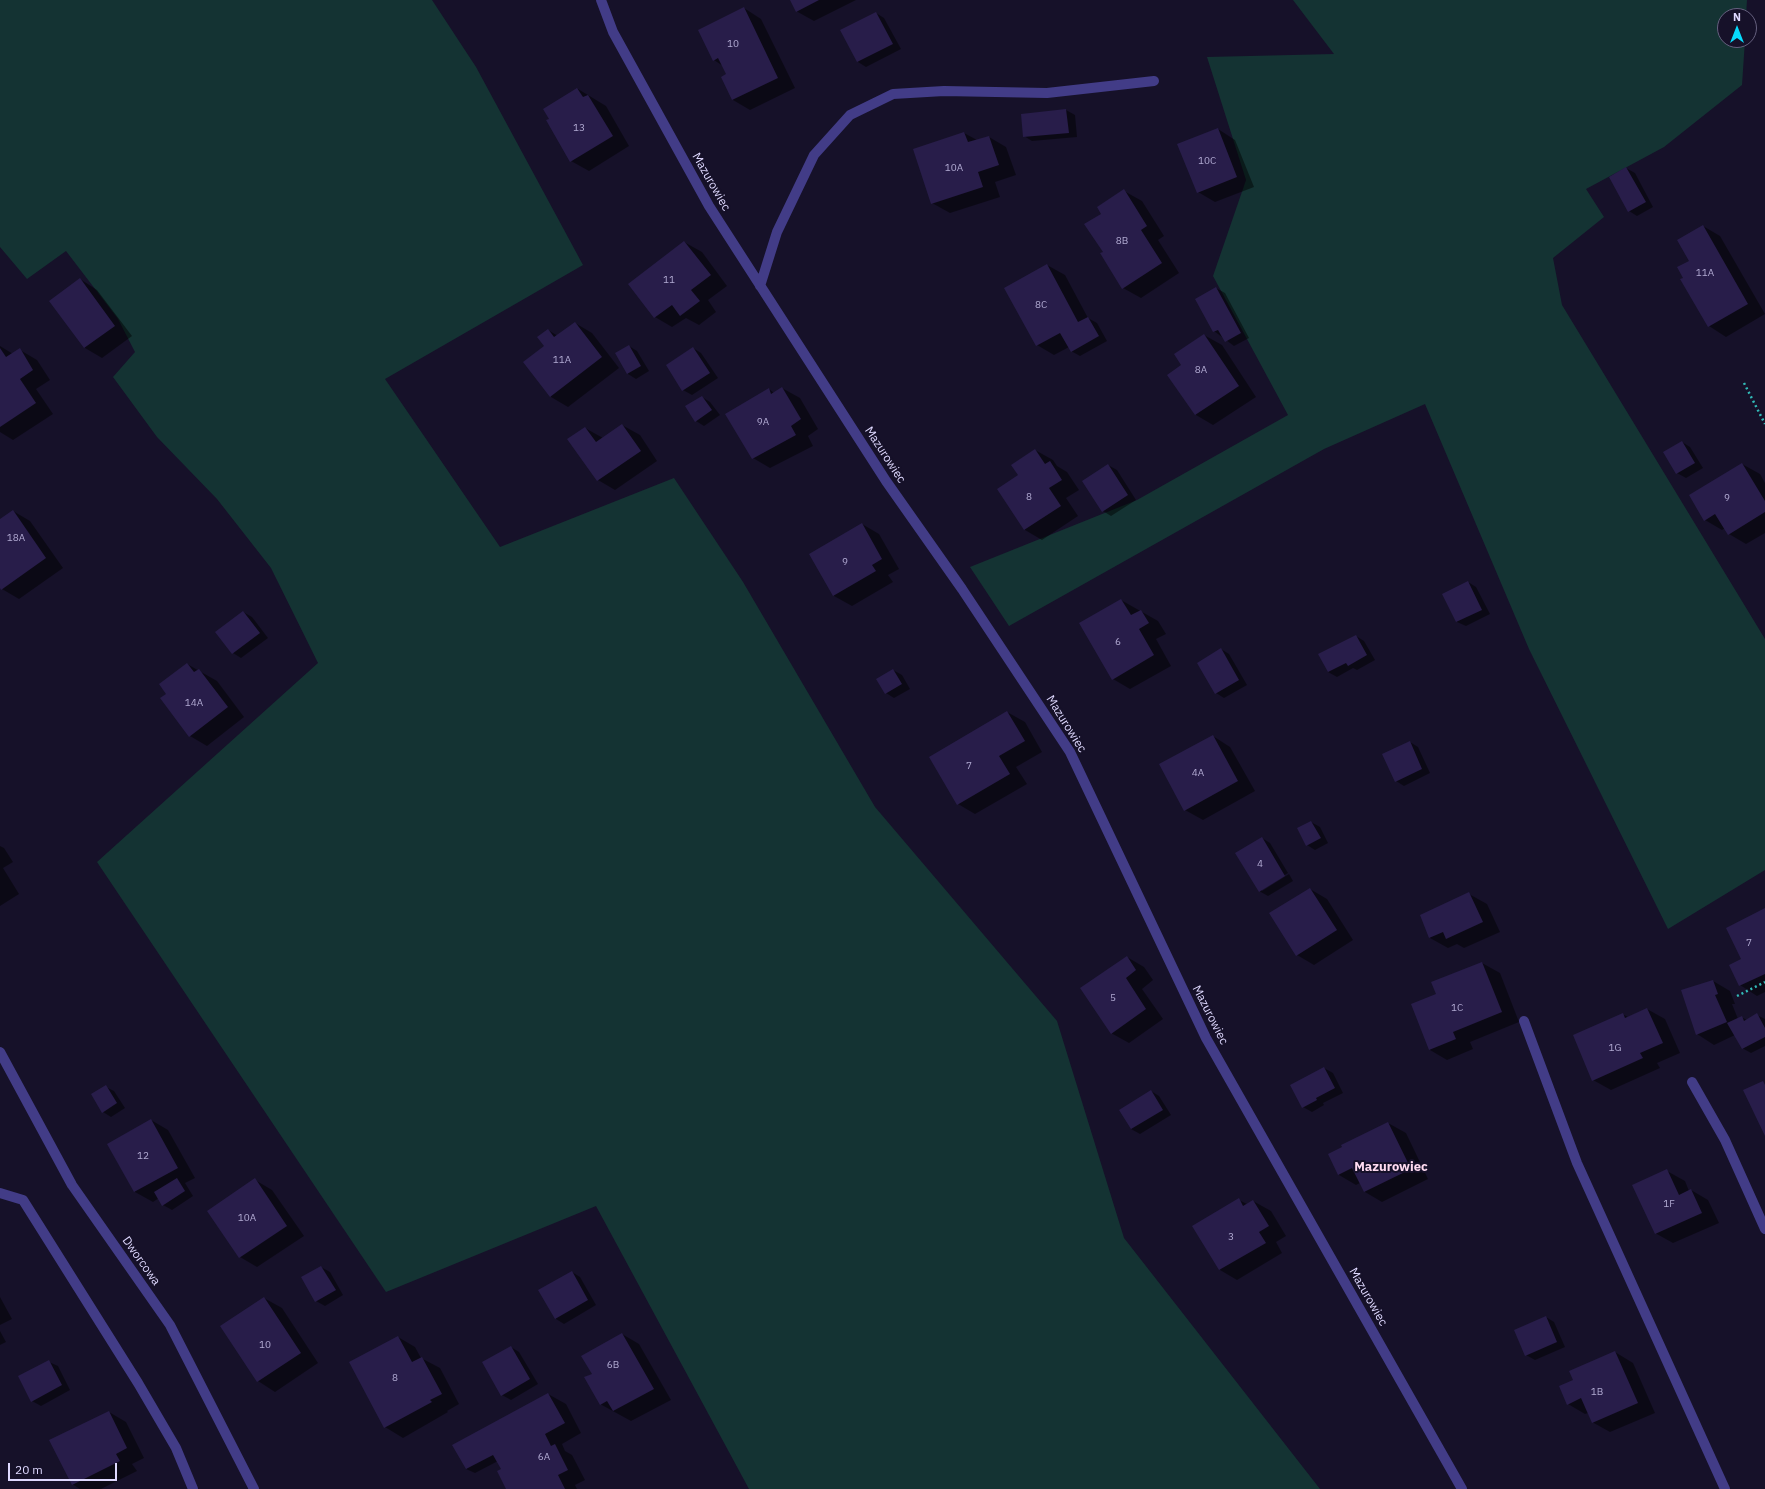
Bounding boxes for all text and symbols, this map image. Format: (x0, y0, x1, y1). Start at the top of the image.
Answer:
north arrow (1717, 8, 1757, 48)
text: N (1733, 10, 1741, 24)
house number: 10 (727, 38, 739, 50)
house number: 13 (573, 122, 585, 134)
street label: Mazurowiec (689, 151, 733, 213)
house number: 10C (1198, 155, 1216, 167)
house number: 10A (945, 162, 963, 174)
house number: 8B (1116, 235, 1128, 247)
house number: 11A (1696, 267, 1714, 279)
house number: 11 (663, 274, 675, 286)
house number: 8C (1035, 299, 1047, 311)
house number: 11A (553, 354, 571, 366)
house number: 8A (1195, 364, 1207, 376)
house number: 9A (757, 416, 769, 428)
street label: Mazurowiec (861, 424, 909, 486)
house number: 8 (1026, 491, 1032, 503)
house number: 9 (1724, 492, 1730, 504)
house number: 18A (7, 532, 25, 544)
house number: 9 (842, 556, 848, 568)
house number: 6 (1115, 636, 1121, 648)
street label: Mazurowiec (1043, 693, 1089, 755)
house number: 14A (185, 697, 203, 709)
house number: 7 (966, 760, 972, 772)
house number: 4A (1192, 767, 1204, 779)
house number: 4 (1257, 858, 1263, 870)
house number: 7 (1746, 937, 1752, 949)
street label: Mazurowiec (1189, 983, 1231, 1047)
house number: 5 (1110, 992, 1116, 1004)
house number: 1C (1451, 1002, 1463, 1014)
house number: 1G (1609, 1042, 1621, 1054)
house number: 12 (137, 1150, 149, 1162)
district label: Mazurowiec (1354, 1159, 1428, 1175)
house number: 1F (1663, 1198, 1675, 1210)
house number: 10A (238, 1212, 256, 1224)
house number: 3 (1228, 1231, 1234, 1243)
street label: Dworcowa (119, 1234, 163, 1288)
street label: Mazurowiec (1346, 1266, 1390, 1328)
house number: 10 (259, 1339, 271, 1351)
house number: 6B (607, 1359, 619, 1371)
house number: 8 (392, 1372, 398, 1384)
house number: 1B (1591, 1386, 1603, 1398)
house number: 6A (538, 1451, 550, 1463)
scale bar (10, 1455, 119, 1481)
text: 20 m (15, 1462, 43, 1477)

